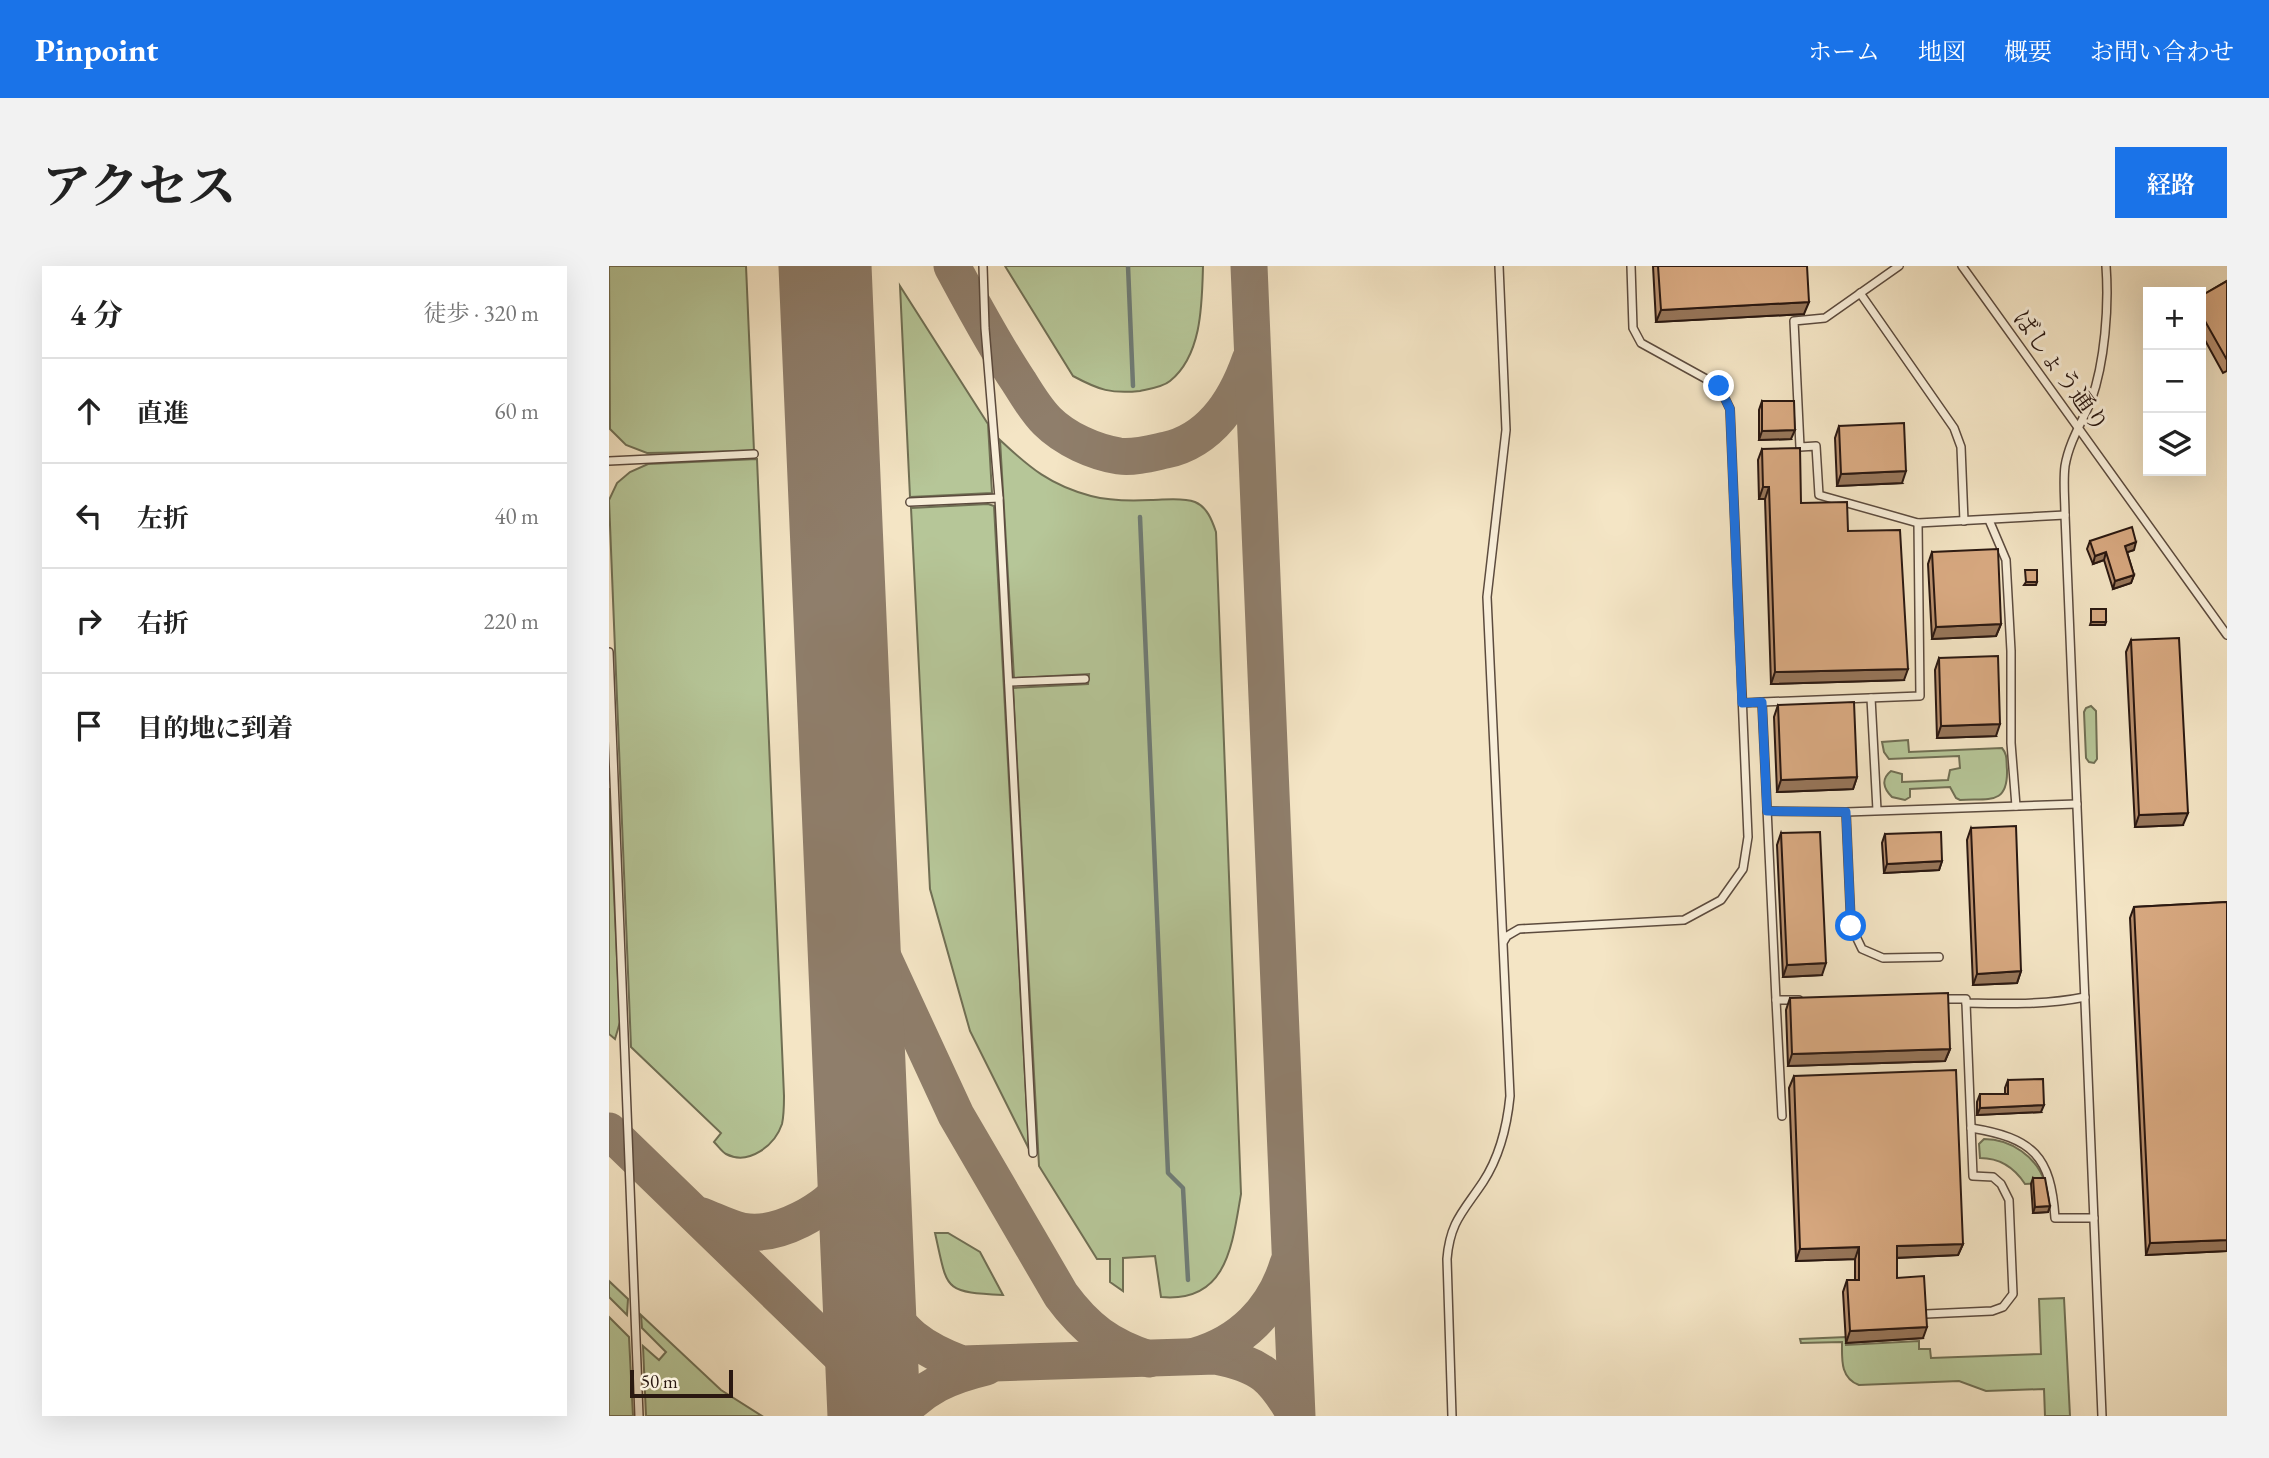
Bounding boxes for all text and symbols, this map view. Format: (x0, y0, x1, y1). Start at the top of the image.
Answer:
text: Pinpoint (35, 28, 158, 71)
text: ホーム (1808, 36, 1880, 67)
text: 地図 (1918, 36, 1966, 67)
text: 概要 (2004, 36, 2052, 67)
text: お問い合わせ (2090, 36, 2234, 67)
button: 経路 (2115, 147, 2227, 218)
text: アクセス (42, 154, 237, 218)
map controls (2143, 287, 2206, 476)
button: + (2143, 287, 2206, 350)
text: 4 分 (70, 295, 123, 334)
text: 徒歩 · 320 m (424, 298, 539, 328)
street label: ばしょう通り (2007, 303, 2116, 438)
button: − (2143, 350, 2206, 413)
route end (1703, 370, 1734, 401)
icon: ahead (70, 392, 108, 430)
text: 直進 (137, 396, 189, 430)
text: 60 m (494, 396, 539, 426)
button: layers (2143, 413, 2206, 476)
icon: left (70, 497, 108, 535)
text: 左折 (137, 501, 189, 535)
text: 40 m (494, 501, 539, 531)
icon: right (70, 602, 108, 640)
text: 右折 (137, 606, 189, 640)
text: 220 m (483, 606, 539, 636)
icon: arrive (70, 707, 108, 745)
text: 目的地に到着 (137, 711, 293, 745)
route start (1835, 910, 1866, 941)
scale bar (630, 1367, 733, 1399)
text: 50 m (641, 1369, 678, 1394)

